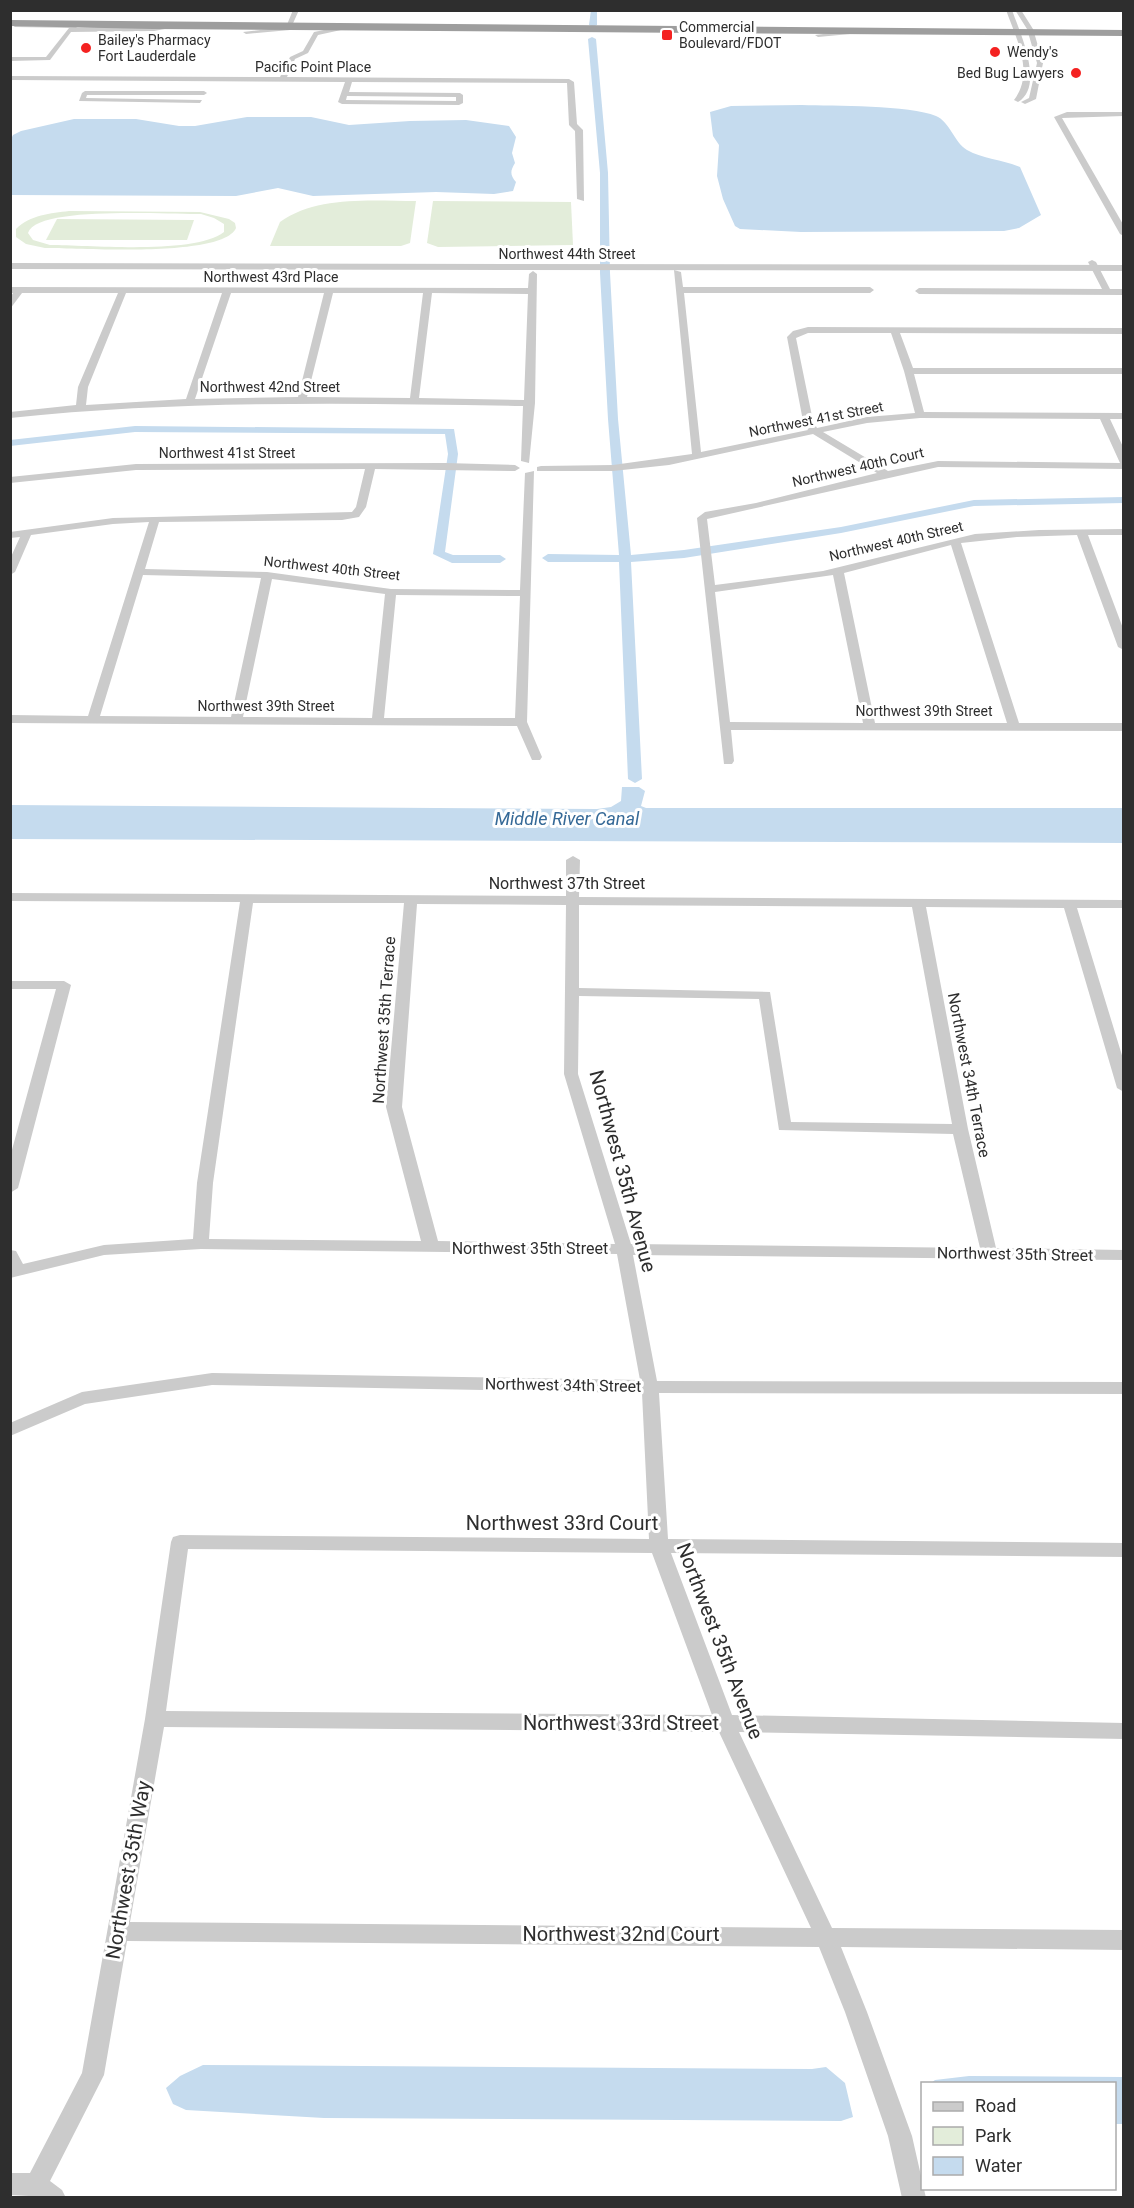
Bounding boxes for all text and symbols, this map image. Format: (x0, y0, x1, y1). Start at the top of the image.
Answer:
place label: Commercial Boulevard/FDOT (679, 19, 782, 51)
marker: Commercial Boulevard/FDOT (660, 28, 674, 42)
place label: Bailey's Pharmacy Fort Lauderdale (98, 32, 211, 64)
marker: Bailey's Pharmacy Fort Lauderdale (79, 41, 93, 55)
place label: Wendy's (1007, 44, 1058, 60)
marker: Wendy's (988, 45, 1002, 59)
street label: Pacific Point Place (255, 59, 371, 75)
place label: Bed Bug Lawyers (957, 65, 1064, 81)
marker: Bed Bug Lawyers (1069, 66, 1083, 80)
street label: Northwest 44th Street (498, 246, 636, 262)
street label: Northwest 43rd Place (204, 269, 338, 285)
street label: Northwest 42nd Street (200, 379, 341, 395)
street label: Northwest 41st Street (747, 398, 885, 440)
street label: Northwest 40th Court (791, 444, 926, 490)
street label: Northwest 41st Street (159, 445, 296, 461)
street label: Northwest 40th Street (827, 518, 965, 564)
street label: Northwest 40th Street (263, 553, 401, 583)
street label: Northwest 39th Street (197, 698, 335, 714)
street label: Northwest 39th Street (855, 703, 993, 719)
water label: Middle River Canal (495, 808, 640, 829)
street label: Northwest 37th Street (489, 874, 645, 893)
street label: Northwest 35th Terrace (369, 936, 399, 1104)
street label: Northwest 34th Terrace (944, 991, 994, 1159)
street label: Northwest 35th Avenue (584, 1067, 662, 1275)
street label: Northwest 35th Street (452, 1239, 608, 1258)
street label: Northwest 35th Street (937, 1243, 1093, 1265)
street label: Northwest 34th Street (485, 1374, 641, 1396)
street label: Northwest 33rd Court (466, 1511, 658, 1535)
street label: Northwest 35th Avenue (671, 1539, 769, 1743)
street label: Northwest 33rd Street (523, 1711, 719, 1735)
street label: Northwest 35th Way (101, 1778, 156, 1961)
street label: Northwest 32nd Court (523, 1922, 719, 1946)
legend (921, 2082, 1116, 2190)
text: Road (975, 2095, 1016, 2116)
text: Park (975, 2125, 1012, 2146)
text: Water (975, 2155, 1022, 2176)

